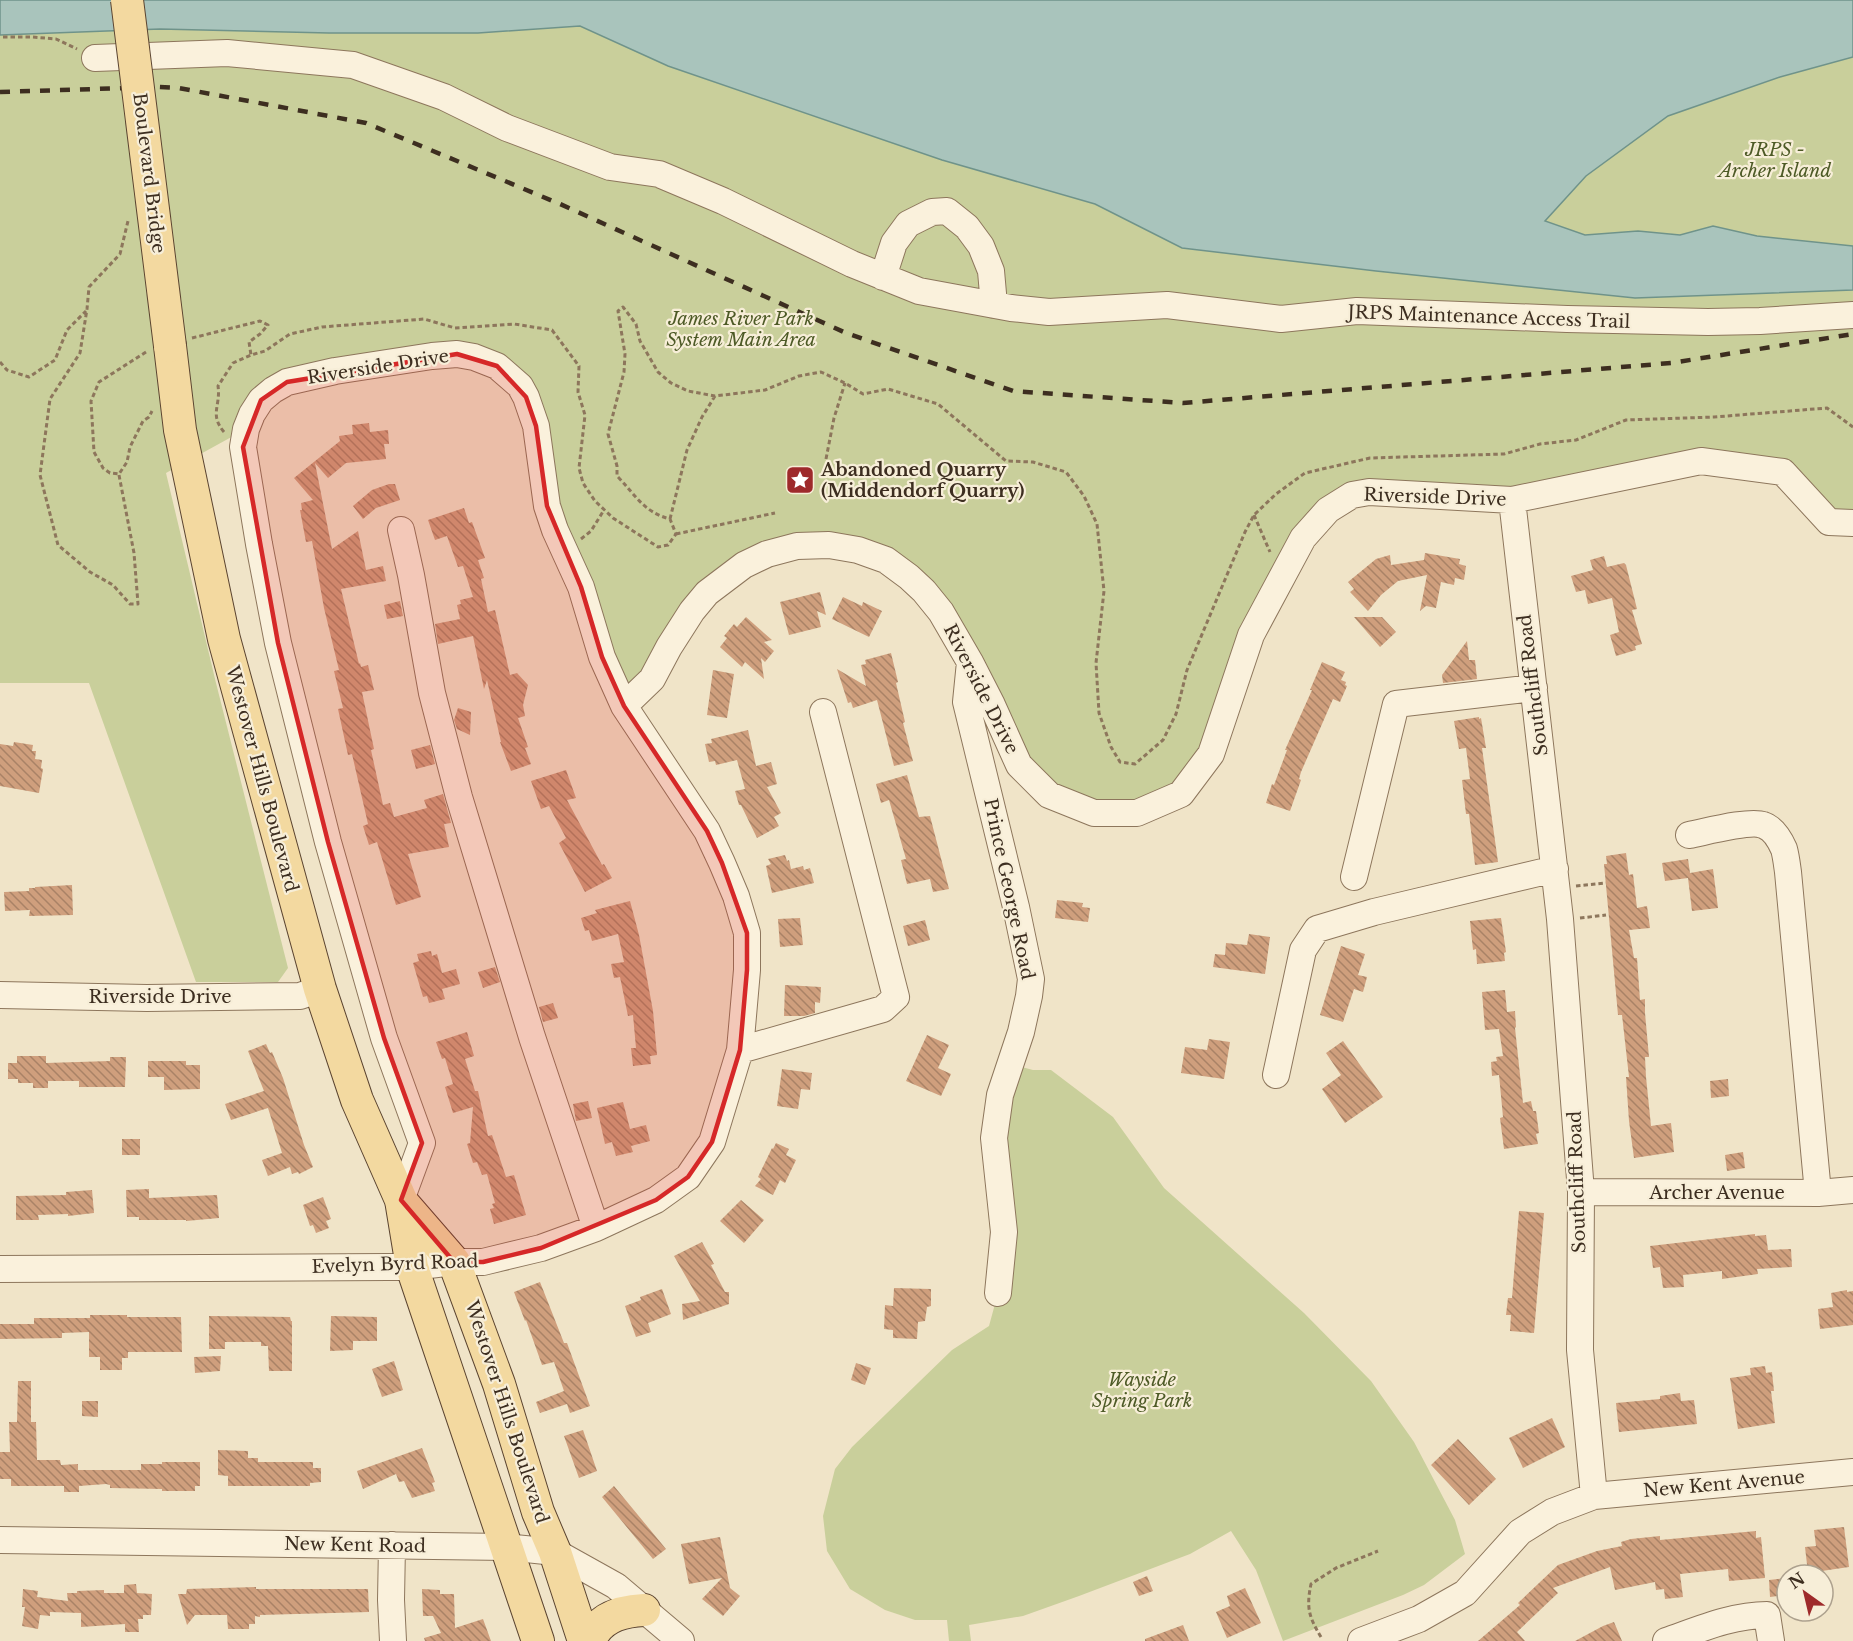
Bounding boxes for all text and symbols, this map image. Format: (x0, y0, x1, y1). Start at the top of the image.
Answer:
street label: Boulevard Bridge (128, 91, 170, 255)
park label: JRPS - Archer Island (1717, 139, 1831, 182)
street label: JRPS Maintenance Access Trail (1345, 301, 1631, 333)
park label: James River Park System Main Area (666, 308, 816, 351)
street label: Riverside Drive (306, 345, 450, 389)
place label: Abandoned Quarry (Middendorf Quarry) (820, 459, 1024, 502)
place icon: Abandoned Quarry (Middendorf Quarry) (784, 464, 816, 496)
street label: Riverside Drive (1363, 484, 1507, 510)
street label: Southcliff Road (1513, 613, 1553, 757)
street label: Riverside Drive (939, 620, 1023, 758)
street label: Westover Hills Boulevard (221, 662, 303, 895)
street label: Prince George Road (979, 796, 1039, 982)
street label: Riverside Drive (88, 986, 232, 1008)
street label: Southcliff Road (1564, 1110, 1590, 1254)
street label: Archer Avenue (1648, 1182, 1785, 1204)
street label: Evelyn Byrd Road (311, 1250, 479, 1278)
street label: Westover Hills Boulevard (460, 1297, 554, 1526)
park label: Wayside Spring Park (1092, 1369, 1192, 1412)
street label: New Kent Avenue (1642, 1466, 1806, 1502)
street label: New Kent Road (284, 1533, 426, 1557)
north arrow (1775, 1563, 1835, 1623)
text: N (1785, 1568, 1808, 1593)

